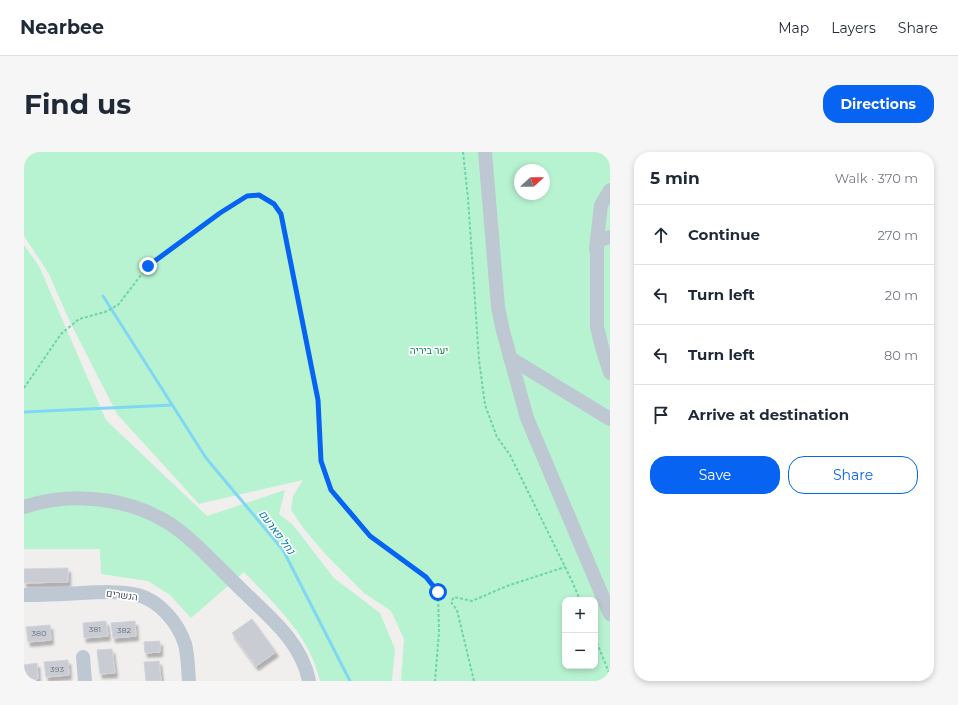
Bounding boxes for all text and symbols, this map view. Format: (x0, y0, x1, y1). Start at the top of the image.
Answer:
text: Nearbee (20, 16, 104, 39)
text: Map (778, 19, 809, 37)
text: Layers (831, 19, 876, 37)
text: Share (898, 19, 938, 37)
button: Directions (823, 85, 934, 123)
text: Find us (24, 87, 131, 121)
north arrow (514, 164, 550, 200)
text: 5 min (650, 168, 700, 188)
text: Walk · 370 m (835, 170, 918, 186)
icon: ahead (650, 224, 672, 246)
text: Continue (688, 225, 760, 244)
text: 270 m (877, 227, 918, 243)
route end (139, 257, 157, 275)
icon: left (650, 284, 672, 306)
text: Turn left (688, 285, 755, 304)
text: 20 m (885, 287, 918, 303)
park label: יער ביריה (410, 344, 448, 357)
icon: left (650, 344, 672, 366)
text: Turn left (688, 345, 755, 364)
text: 80 m (884, 347, 918, 363)
icon: arrive (650, 404, 672, 426)
text: Arrive at destination (688, 405, 849, 424)
button: Save (650, 456, 780, 494)
button: Share (788, 456, 918, 494)
water label: נחל פארעם (256, 507, 299, 558)
route start (429, 583, 447, 601)
street label: הנשרים (105, 587, 139, 603)
map controls (562, 597, 598, 669)
button: + (562, 597, 598, 633)
house number: 381 (89, 624, 101, 634)
house number: 382 (117, 625, 132, 635)
house number: 380 (32, 628, 46, 638)
button: − (562, 633, 598, 669)
house number: 393 (50, 664, 64, 674)

